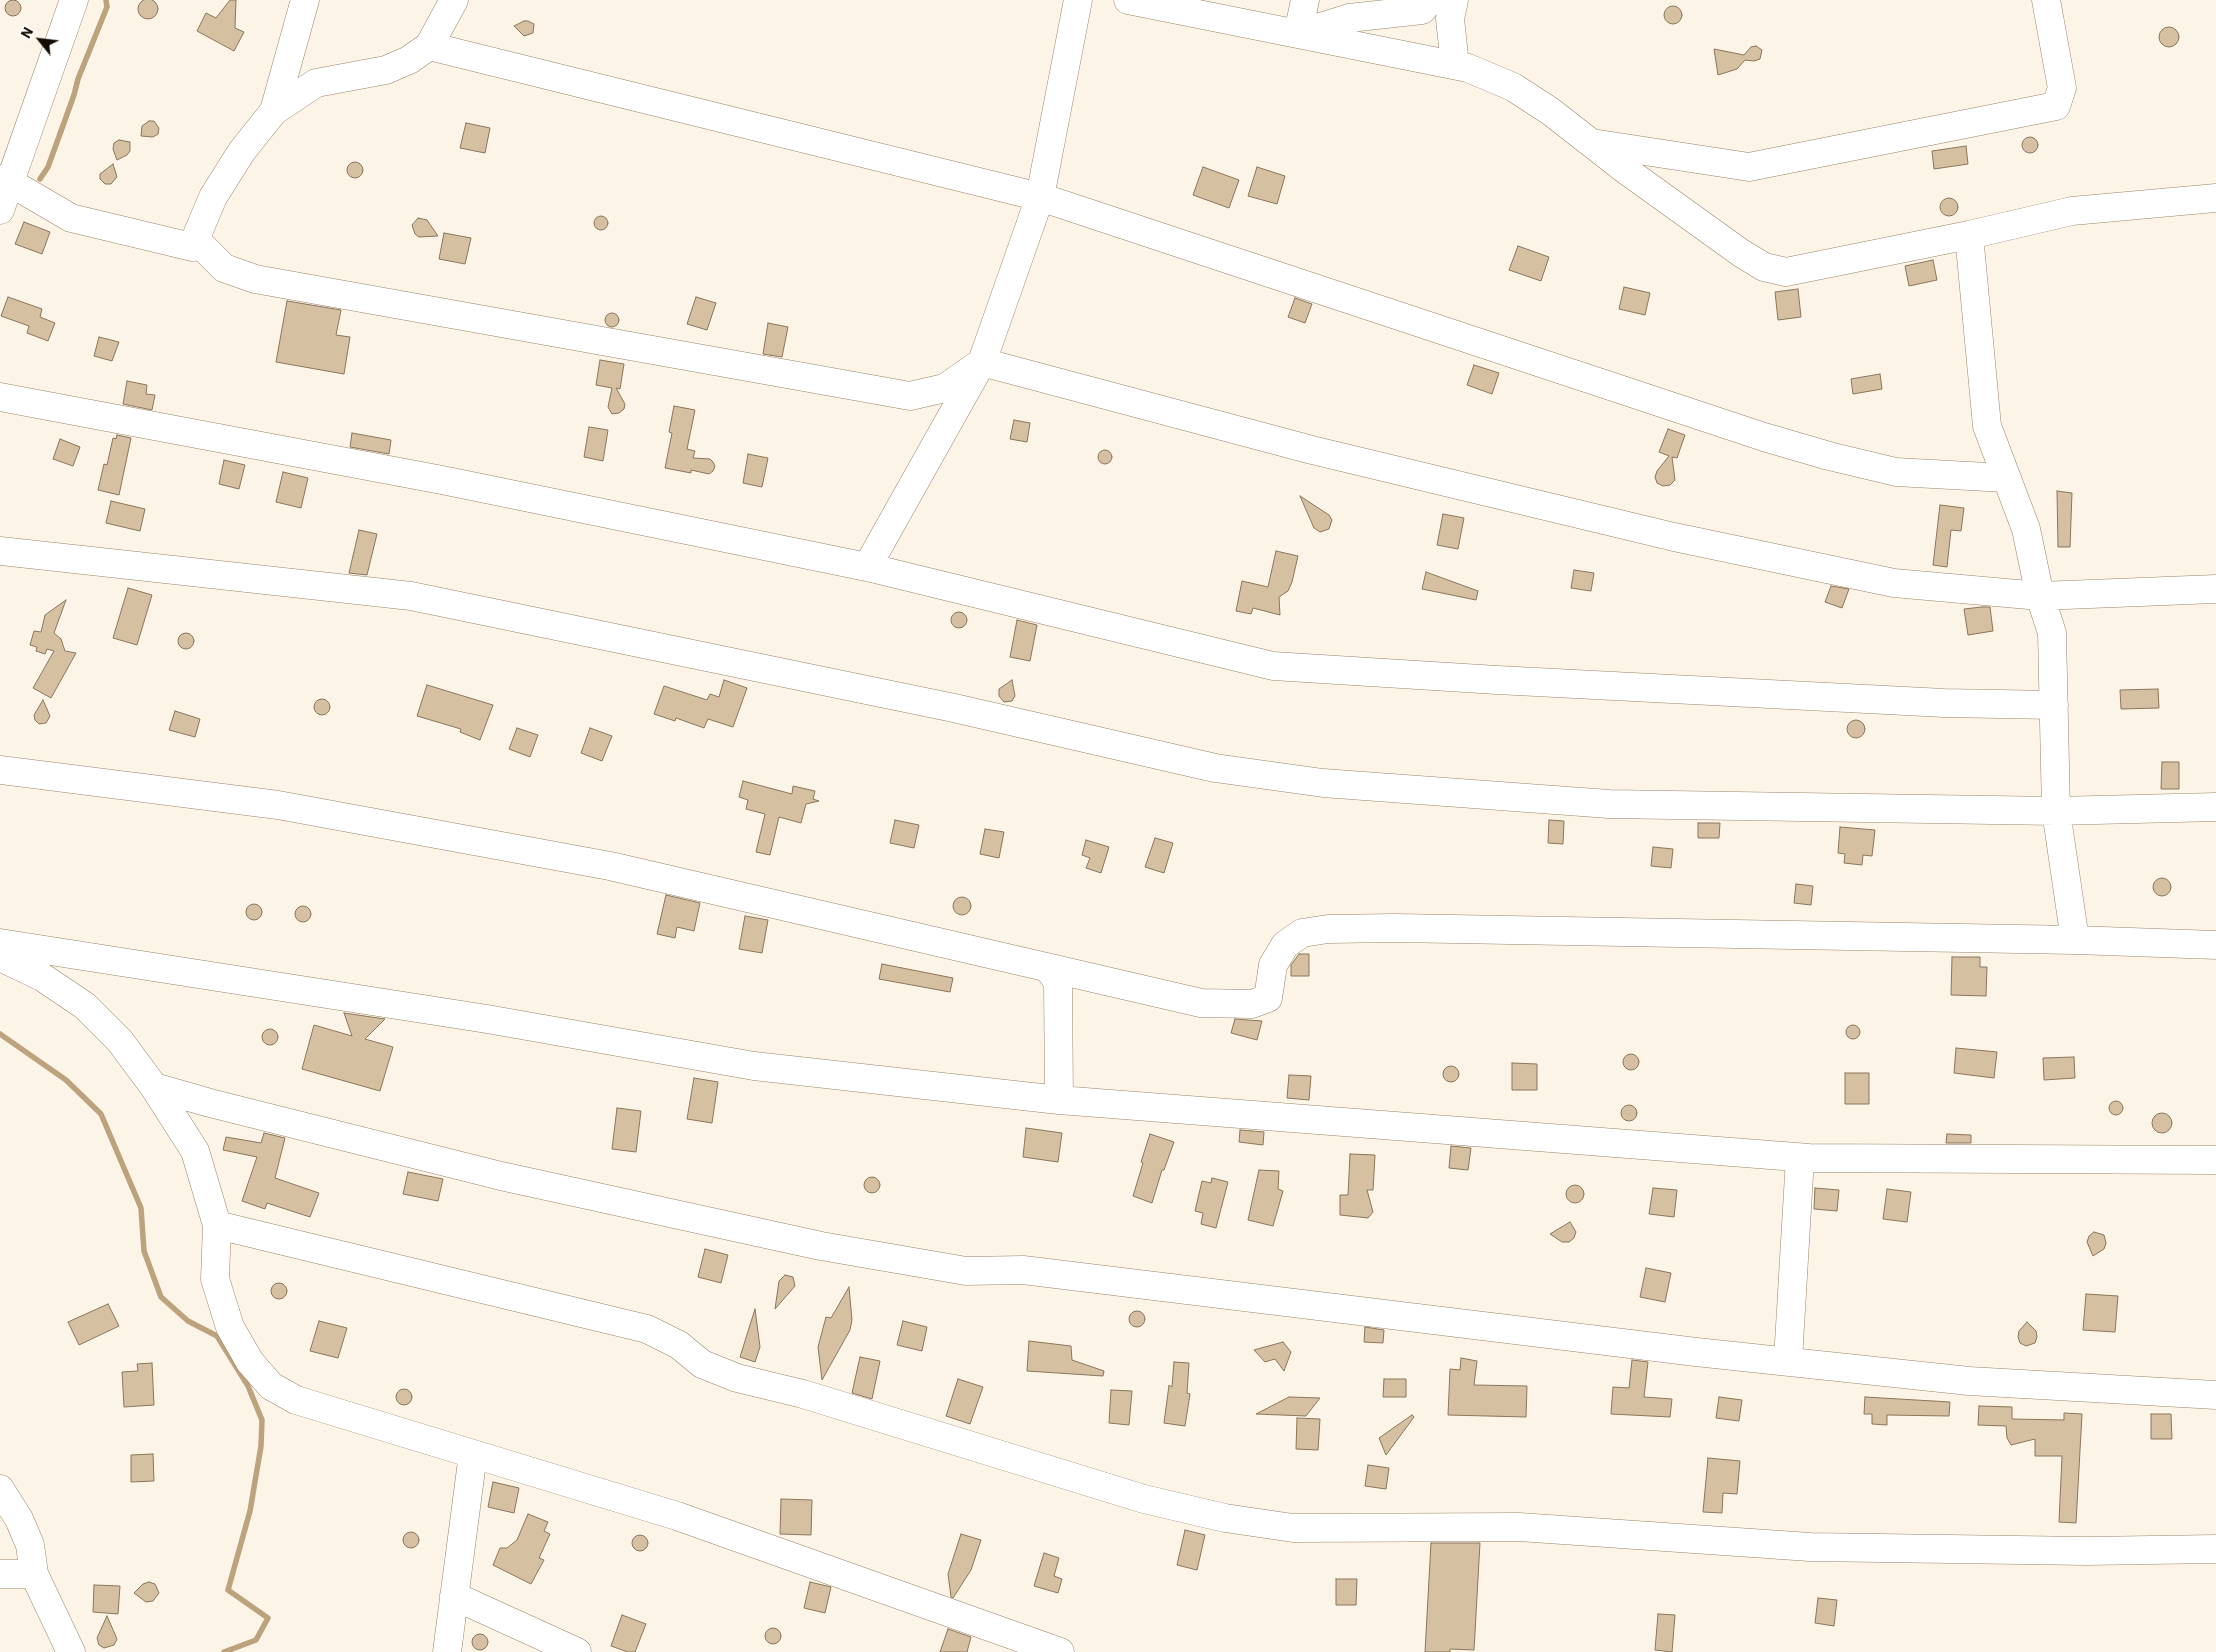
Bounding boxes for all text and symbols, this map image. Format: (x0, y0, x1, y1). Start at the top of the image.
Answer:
north arrow (15, 15, 65, 65)
text: N (17, 24, 37, 42)

